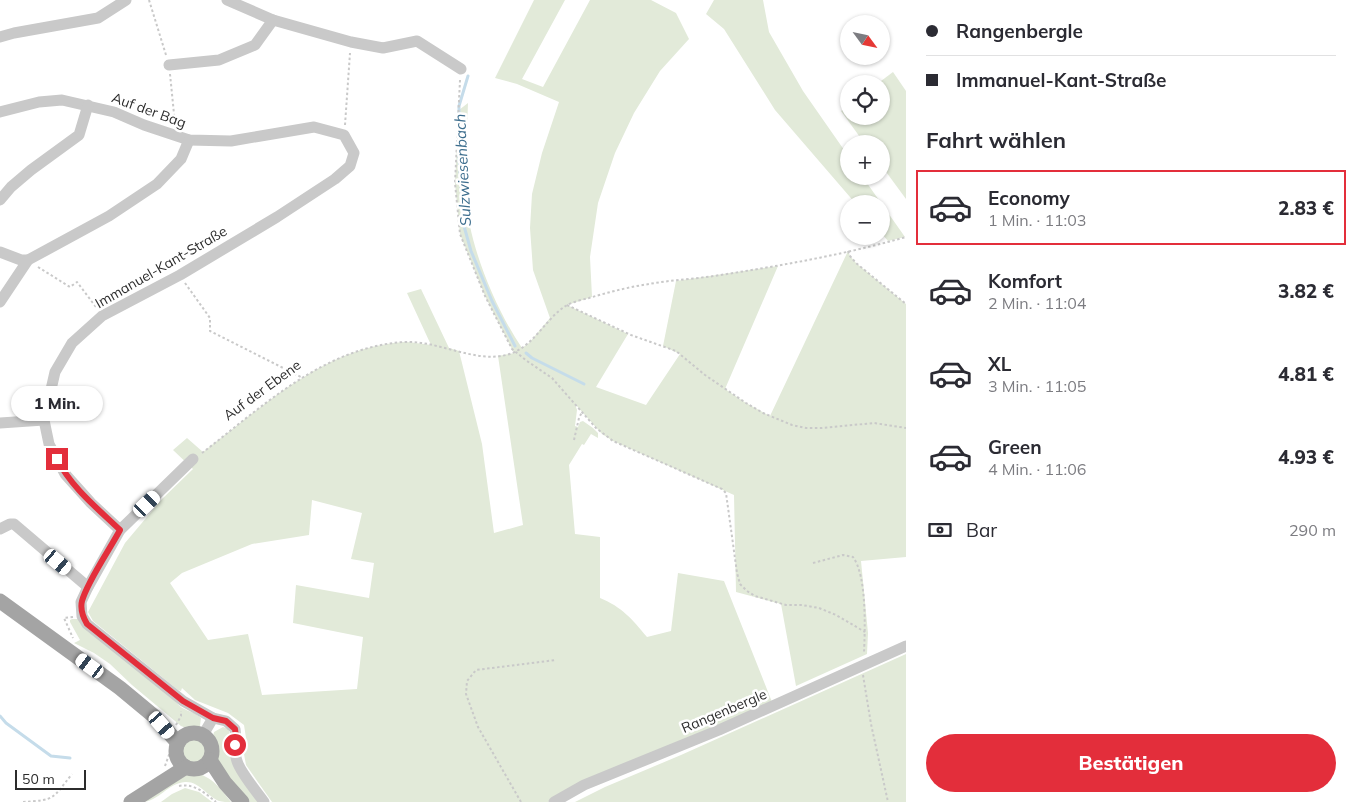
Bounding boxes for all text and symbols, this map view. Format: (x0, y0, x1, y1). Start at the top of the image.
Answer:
north arrow (840, 15, 890, 65)
map controls (840, 15, 890, 245)
text: Rangenbergle (956, 19, 1083, 43)
text: Immanuel-Kant-Straße (956, 68, 1166, 92)
button: locate (840, 75, 890, 125)
street label: Auf der Bag (109, 88, 189, 132)
water label: Sulzwiesenbach (450, 113, 475, 227)
text: Fahrt wählen (926, 126, 1066, 154)
button: + (840, 135, 890, 185)
icon: car (928, 185, 973, 230)
text: Economy (988, 186, 1070, 210)
button: − (840, 195, 890, 245)
text: 2.83 € (1278, 196, 1334, 220)
text: 1 Min. · 11:03 (988, 210, 1086, 230)
street label: Immanuel-Kant-Straße (92, 222, 230, 312)
icon: car (928, 268, 973, 313)
text: Komfort (988, 269, 1062, 293)
text: 3.82 € (1278, 279, 1334, 303)
text: 2 Min. · 11:04 (988, 293, 1086, 313)
icon: car (928, 351, 973, 396)
text: XL (988, 352, 1011, 376)
street label: Auf der Ebene (220, 356, 304, 424)
text: 4.81 € (1278, 362, 1334, 386)
text: 3 Min. · 11:05 (988, 376, 1086, 396)
callout: 1 Min. (11, 386, 103, 422)
text: 1 Min. (34, 393, 80, 413)
icon: car (928, 434, 973, 479)
text: Green (988, 435, 1042, 459)
text: 4.93 € (1278, 445, 1334, 469)
route end (46, 448, 68, 470)
text: 4 Min. · 11:06 (988, 459, 1086, 479)
car (130, 488, 163, 520)
icon: cash (926, 516, 954, 544)
text: Bar (966, 518, 997, 542)
text: 290 m (1289, 520, 1336, 540)
car (41, 547, 74, 577)
car (73, 651, 106, 681)
street label: Rangenbergle (679, 685, 769, 737)
car (146, 709, 177, 741)
route start (224, 734, 246, 756)
button: Bestätigen (926, 734, 1336, 792)
scale bar (15, 767, 86, 790)
text: 50 m (22, 770, 55, 788)

